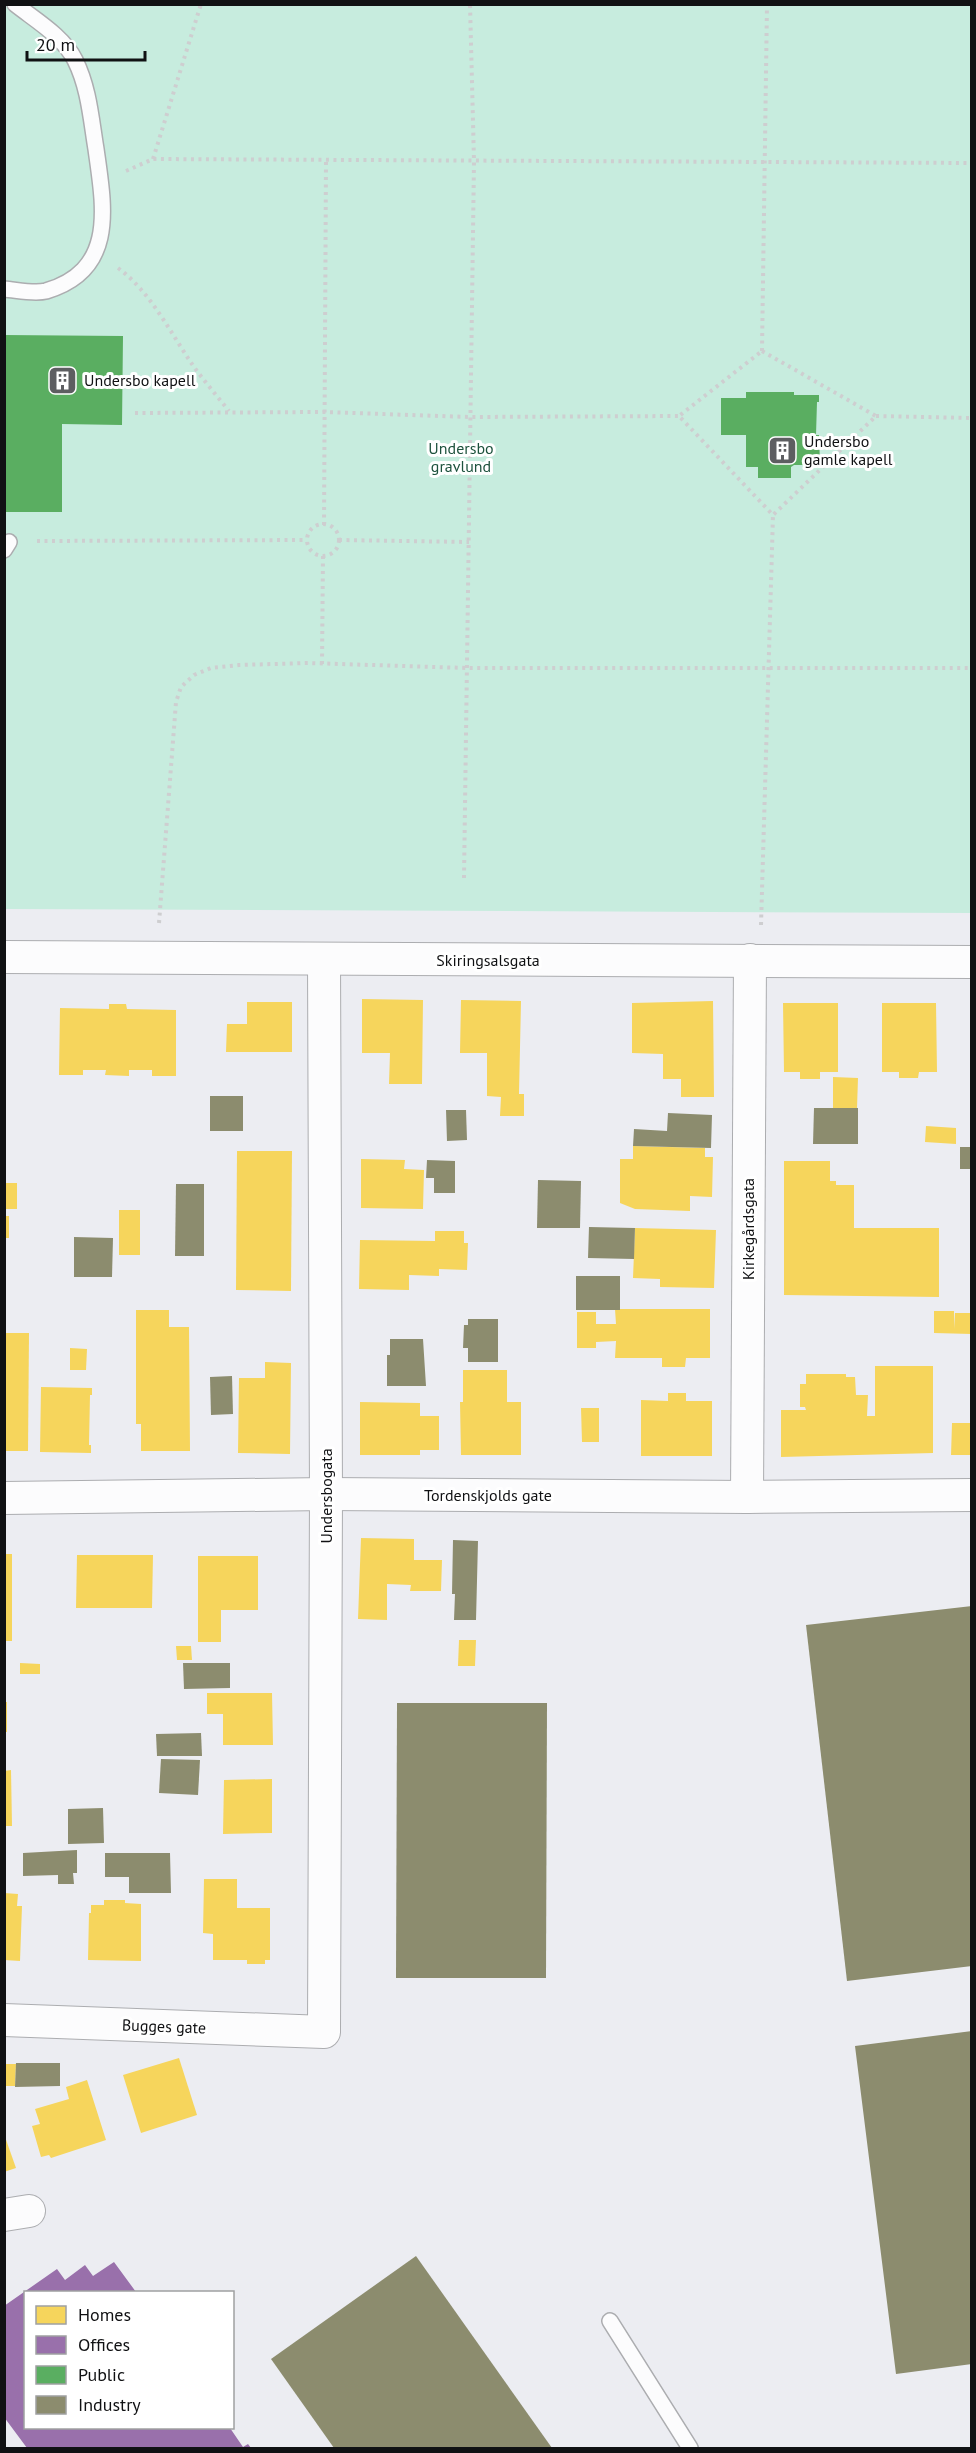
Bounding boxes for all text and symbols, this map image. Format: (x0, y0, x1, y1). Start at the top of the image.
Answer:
scale bar (27, 24, 146, 62)
text: 20 m (36, 33, 75, 56)
building icon: Undersbo kapell (47, 364, 79, 396)
place label: Undersbo kapell (84, 370, 196, 390)
place label: Undersbo gamle kapell (804, 431, 893, 469)
building icon: Undersbo gamle kapell (767, 434, 799, 466)
park label: Undersbo gravlund (428, 438, 494, 476)
street label: Skiringsalsgata (436, 950, 540, 970)
street label: Kirkegårdsgata (738, 1178, 758, 1280)
street label: Undersbogata (316, 1448, 336, 1544)
street label: Tordenskjolds gate (424, 1485, 552, 1505)
street label: Bugges gate (122, 2015, 206, 2037)
legend (24, 2291, 234, 2429)
text: Homes (78, 2303, 131, 2326)
text: Offices (78, 2333, 130, 2356)
text: Public (78, 2363, 125, 2386)
text: Industry (78, 2393, 141, 2416)

